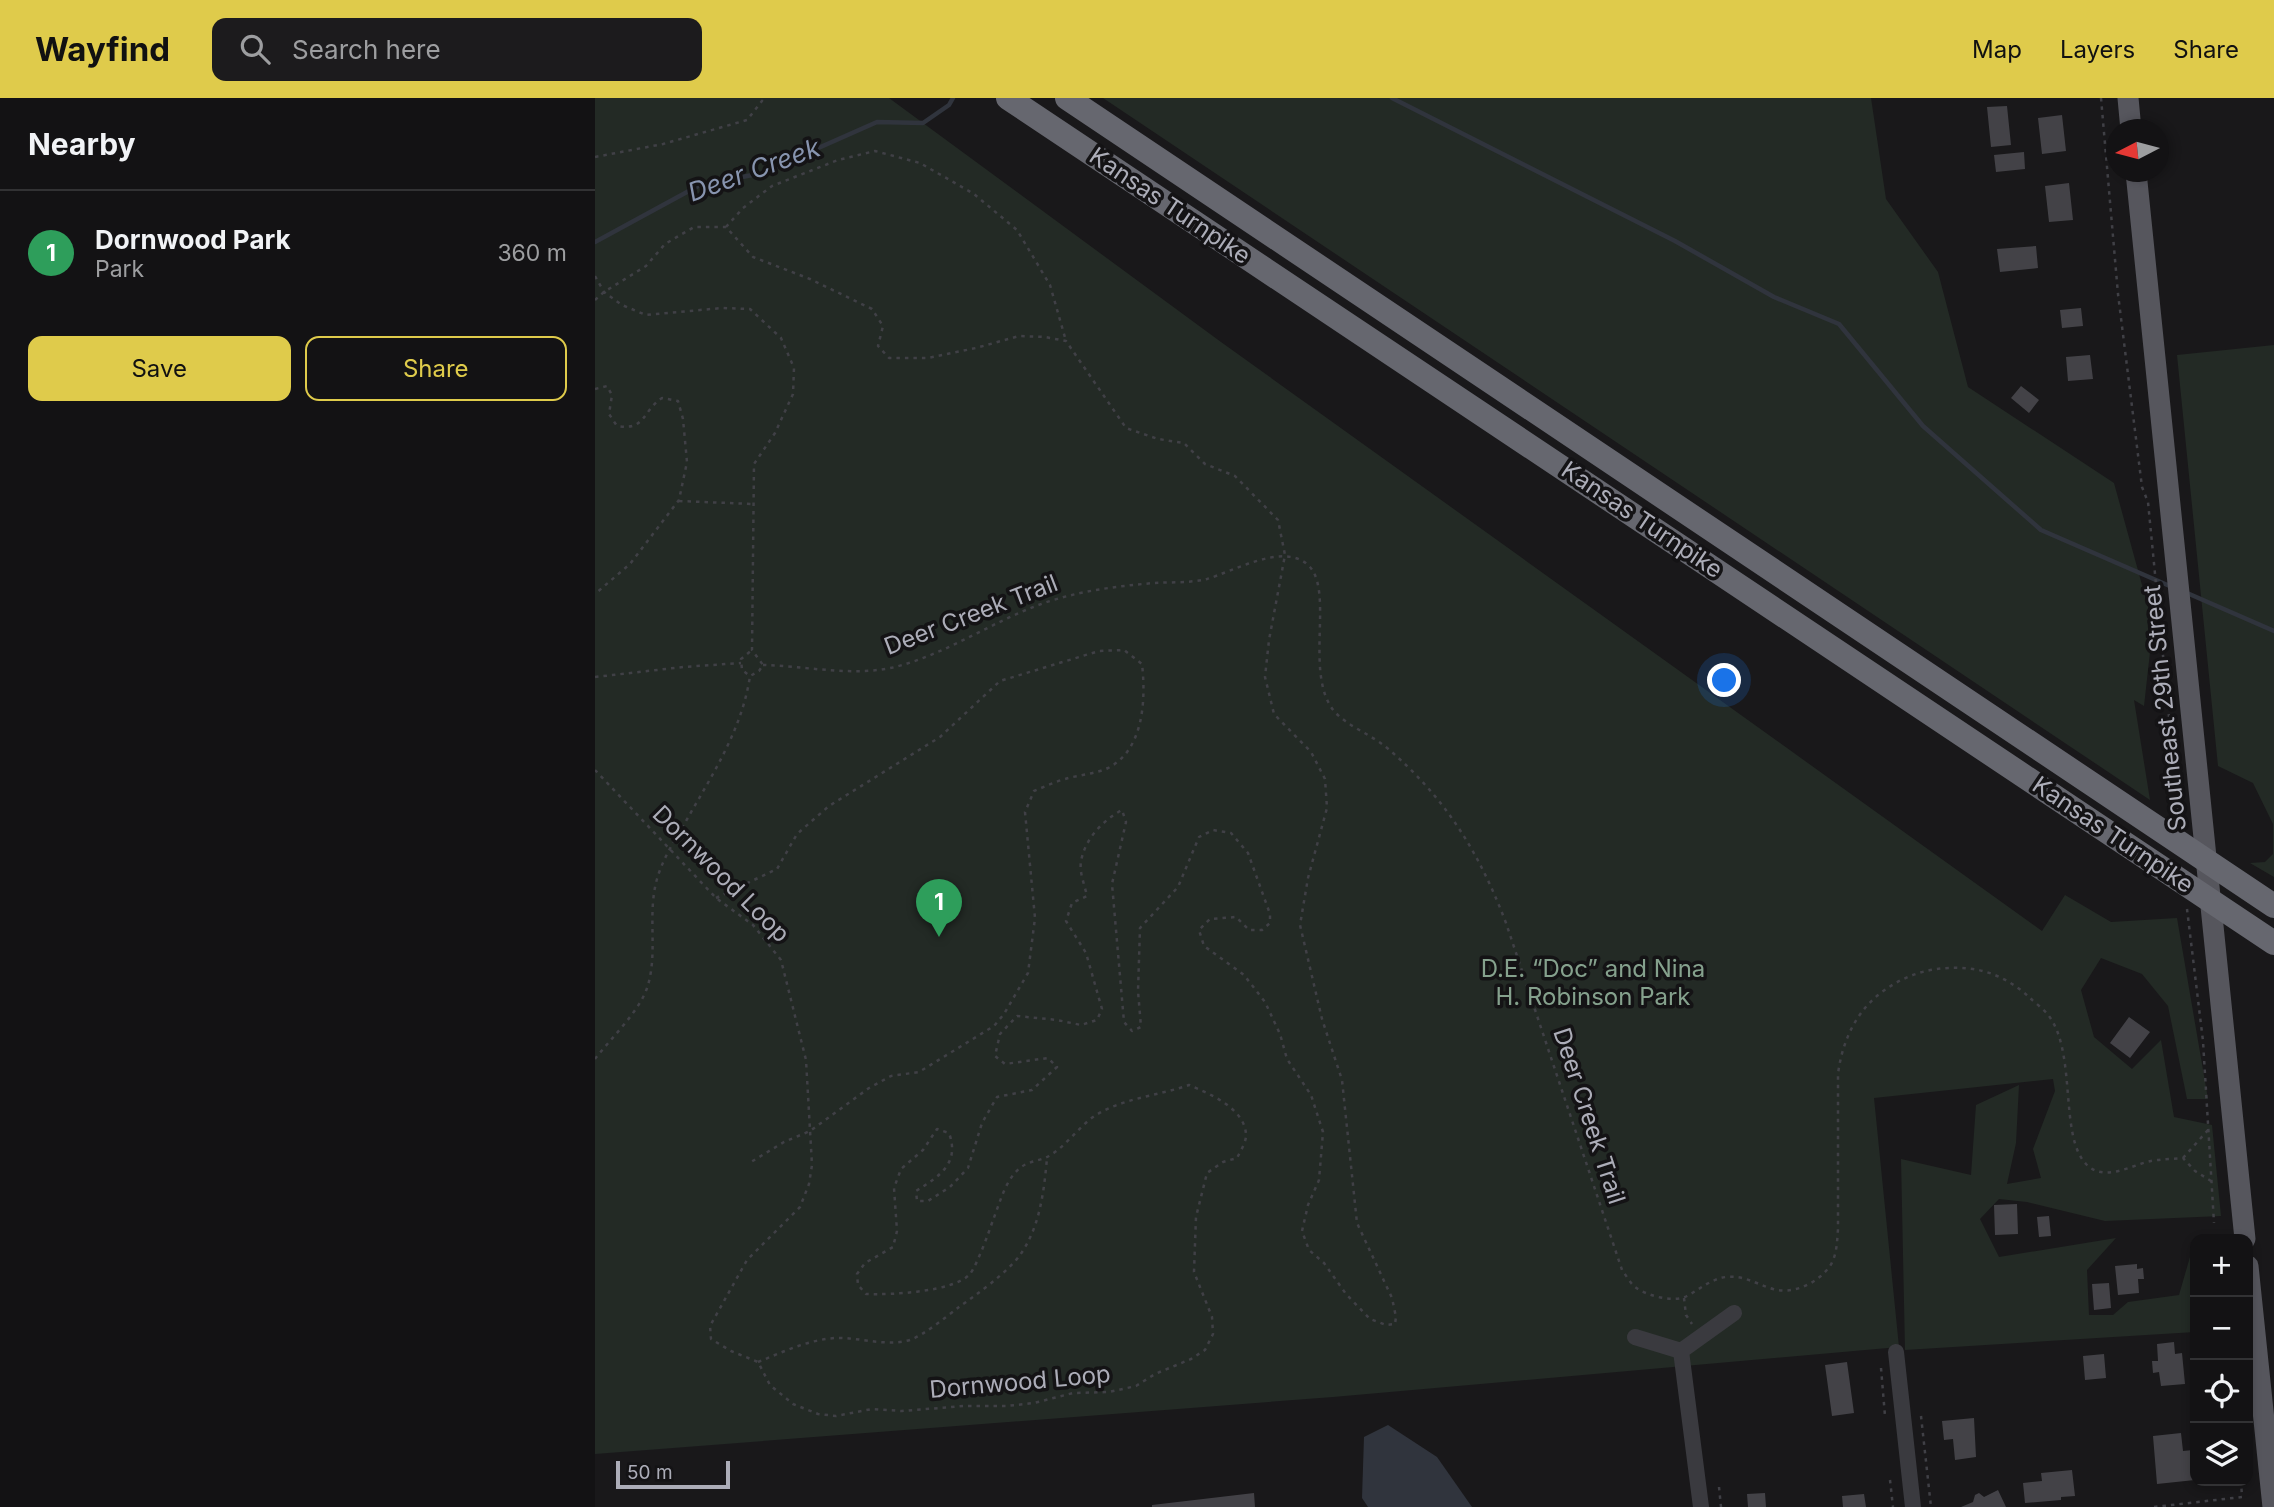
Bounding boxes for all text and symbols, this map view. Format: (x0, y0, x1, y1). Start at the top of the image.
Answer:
search box (212, 18, 702, 81)
text: Wayfind (35, 29, 170, 69)
icon: search (236, 30, 274, 68)
text: Search here (292, 34, 441, 65)
text: Map (1972, 35, 2022, 64)
text: Layers (2060, 35, 2135, 64)
text: Share (2173, 35, 2239, 64)
north arrow (2106, 119, 2169, 182)
text: Nearby (28, 126, 136, 162)
water label: Deer Creek (684, 131, 825, 208)
street label: Kansas Turnpike (1084, 141, 1256, 270)
text: Dornwood Park (95, 224, 291, 255)
text: 1 (46, 239, 56, 267)
text: 360 m (497, 239, 567, 267)
text: Park (95, 255, 144, 283)
button: Save (28, 336, 291, 401)
button: Share (305, 336, 567, 401)
street label: Kansas Turnpike (1556, 455, 1728, 584)
street label: Deer Creek Trail (880, 568, 1062, 661)
street label: Southeast 29th Street (2137, 583, 2192, 833)
your location (1707, 663, 1741, 697)
street label: Kansas Turnpike (2027, 770, 2199, 899)
street label: Dornwood Loop (647, 799, 796, 948)
pin: 1 (916, 879, 962, 937)
park label: D.E. “Doc” and Nina H. Robinson Park (1481, 954, 1705, 1011)
street label: Deer Creek Trail (1547, 1024, 1632, 1208)
map controls (2190, 1234, 2253, 1486)
button: + (2190, 1234, 2253, 1297)
button: − (2190, 1297, 2253, 1360)
street label: Dornwood Loop (928, 1359, 1112, 1404)
button: locate (2190, 1360, 2253, 1423)
button: layers (2190, 1423, 2253, 1486)
scale bar (616, 1458, 730, 1490)
text: 50 m (627, 1461, 673, 1484)

